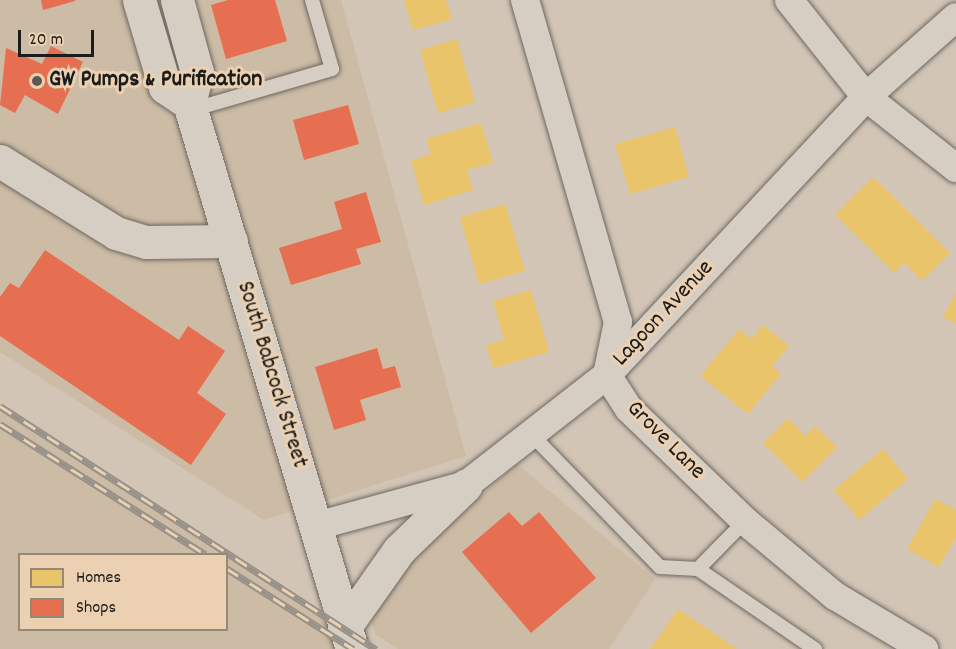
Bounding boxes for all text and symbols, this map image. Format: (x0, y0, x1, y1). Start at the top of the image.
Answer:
scale bar (21, 18, 98, 56)
text: 20 m (29, 28, 63, 53)
place label: GW Pumps & Purification (49, 67, 262, 95)
marker: GW Pumps & Purification (30, 74, 44, 88)
street label: Lagoon Avenue (607, 255, 721, 373)
street label: South Babcock Street (229, 278, 313, 472)
street label: Grove Lane (619, 395, 711, 487)
legend (18, 553, 228, 631)
text: Homes (76, 566, 121, 591)
text: Shops (76, 596, 116, 621)

